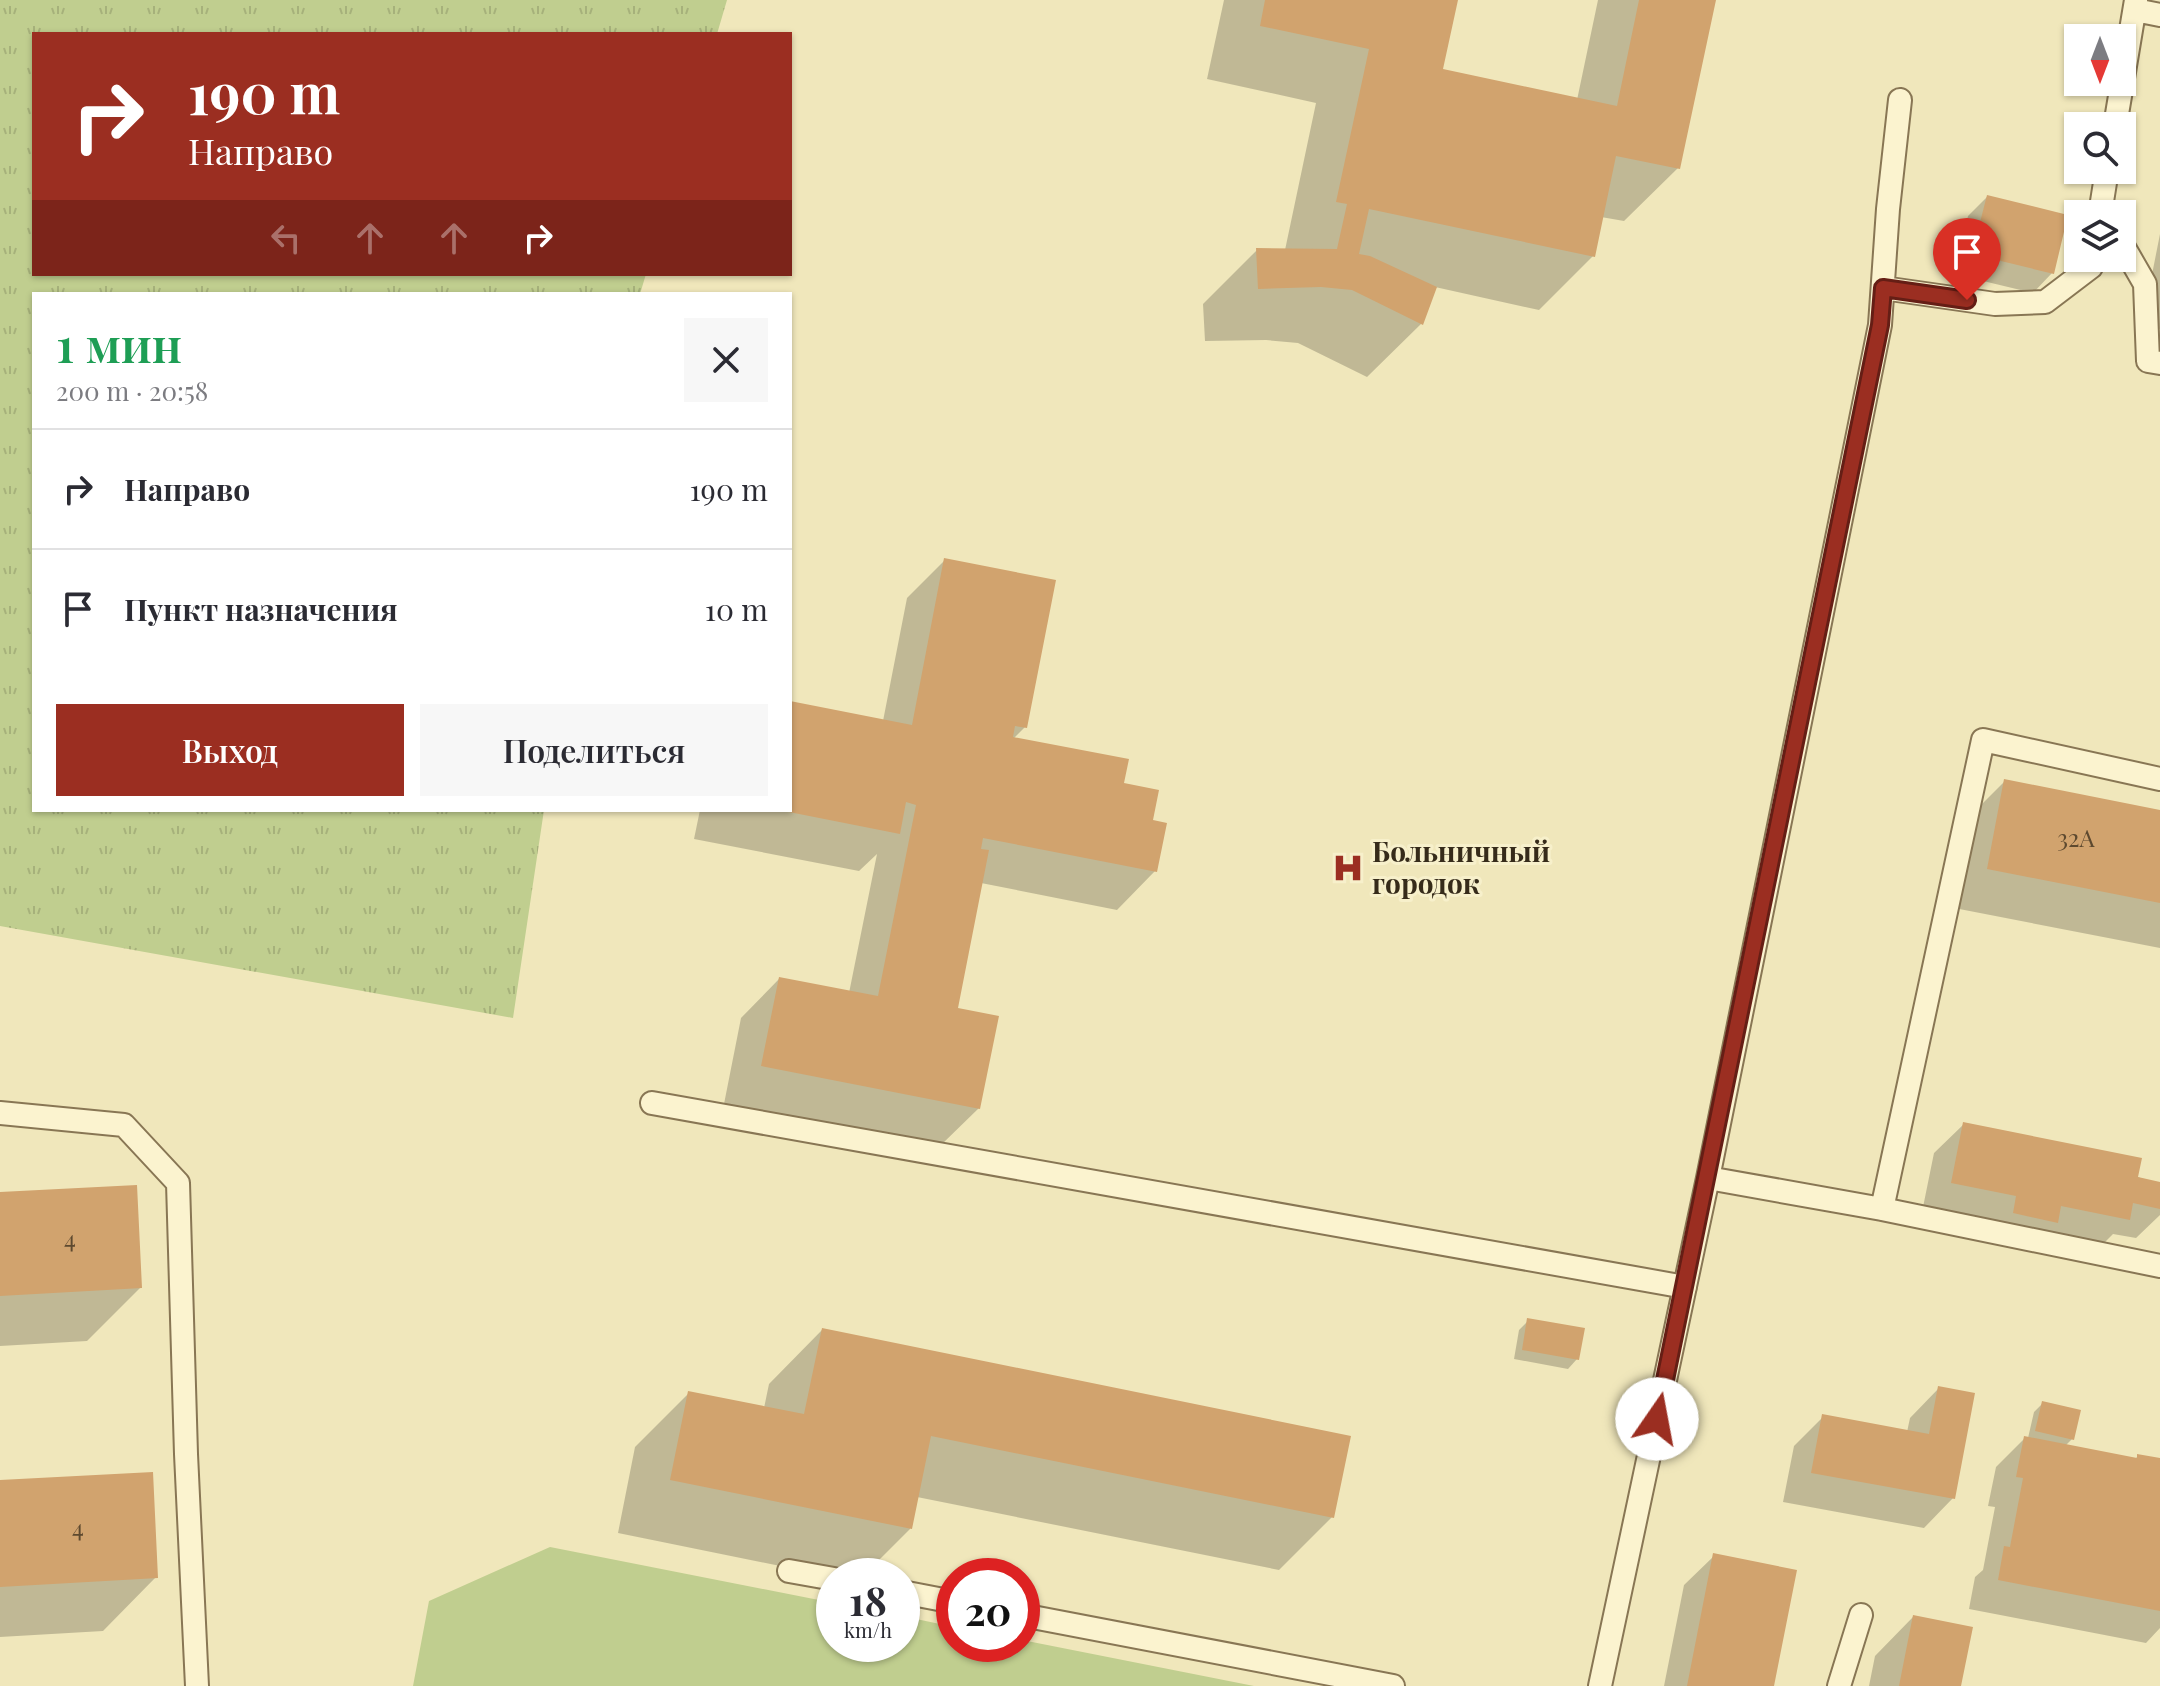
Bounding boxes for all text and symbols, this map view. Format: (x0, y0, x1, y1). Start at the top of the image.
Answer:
north arrow (2064, 24, 2136, 96)
map controls (2064, 24, 2136, 272)
text: 190 m (188, 54, 340, 129)
icon: right (56, 64, 160, 168)
button: search (2064, 112, 2136, 184)
text: Направо (188, 126, 333, 174)
button: layers (2064, 200, 2136, 272)
icon: left (264, 216, 308, 260)
icon: ahead (348, 216, 392, 260)
icon: ahead (432, 216, 476, 260)
icon: right (516, 216, 560, 260)
pin (1933, 218, 2001, 300)
icon: arrive (1945, 230, 1989, 274)
text: 1 мин (56, 311, 182, 375)
button: close (684, 318, 768, 402)
text: 200 m · 20:58 (56, 373, 208, 408)
icon: right (56, 467, 100, 511)
text: Направо (124, 469, 250, 509)
text: 190 m (690, 469, 768, 509)
icon: arrive (56, 587, 100, 631)
text: Пункт назначения (124, 589, 398, 629)
text: 10 m (705, 589, 768, 629)
button: Выход (56, 704, 404, 796)
button: Поделиться (420, 704, 768, 796)
house number: 32А (2057, 821, 2096, 853)
place label: Больничный городок (1372, 832, 1550, 901)
hospital icon: Больничный городок (1331, 851, 1365, 885)
house number: 4 (64, 1222, 76, 1254)
position arrow (1615, 1377, 1699, 1461)
house number: 4 (72, 1511, 84, 1543)
speed limit sign: 20 (936, 1558, 1040, 1662)
text: 18 (849, 1573, 887, 1626)
text: km/h (844, 1616, 892, 1643)

